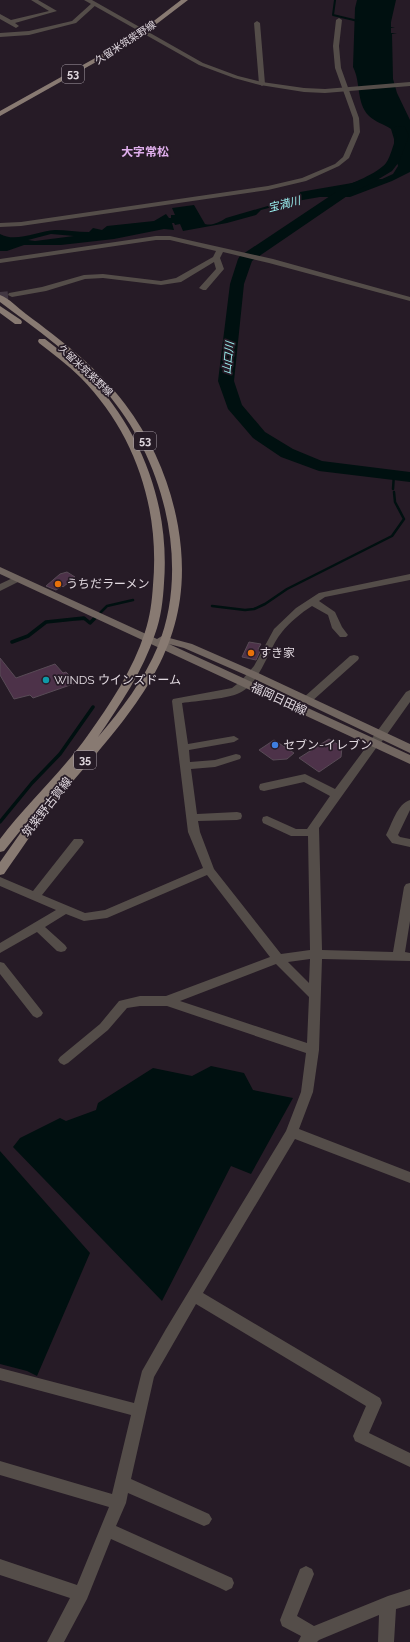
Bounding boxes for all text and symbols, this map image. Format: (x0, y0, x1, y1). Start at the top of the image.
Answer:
street label: 久留米筑紫野線 (93, 19, 158, 66)
road number: 53 (62, 65, 84, 83)
district label: 大字常松 (121, 145, 169, 159)
water label: 宝満川 (267, 194, 303, 215)
water label: 山口川 (220, 340, 237, 375)
street label: 久留米筑紫野線 (56, 342, 115, 398)
road number: 53 (134, 432, 156, 450)
place label: うちだラーメン (66, 577, 150, 591)
marker: うちだラーメン (53, 579, 63, 589)
place label: すき家 (259, 646, 295, 660)
marker: すき家 (246, 648, 256, 658)
place label: WINDS ウインズドーム (54, 673, 181, 687)
marker: WINDS ウインズドーム (41, 675, 51, 685)
street label: 福岡日田線 (249, 680, 309, 718)
place label: セブン-イレブン (283, 738, 372, 752)
marker: セブン-イレブン (270, 740, 280, 750)
road number: 35 (74, 751, 96, 769)
street label: 筑紫野古賀線 (19, 774, 75, 840)

